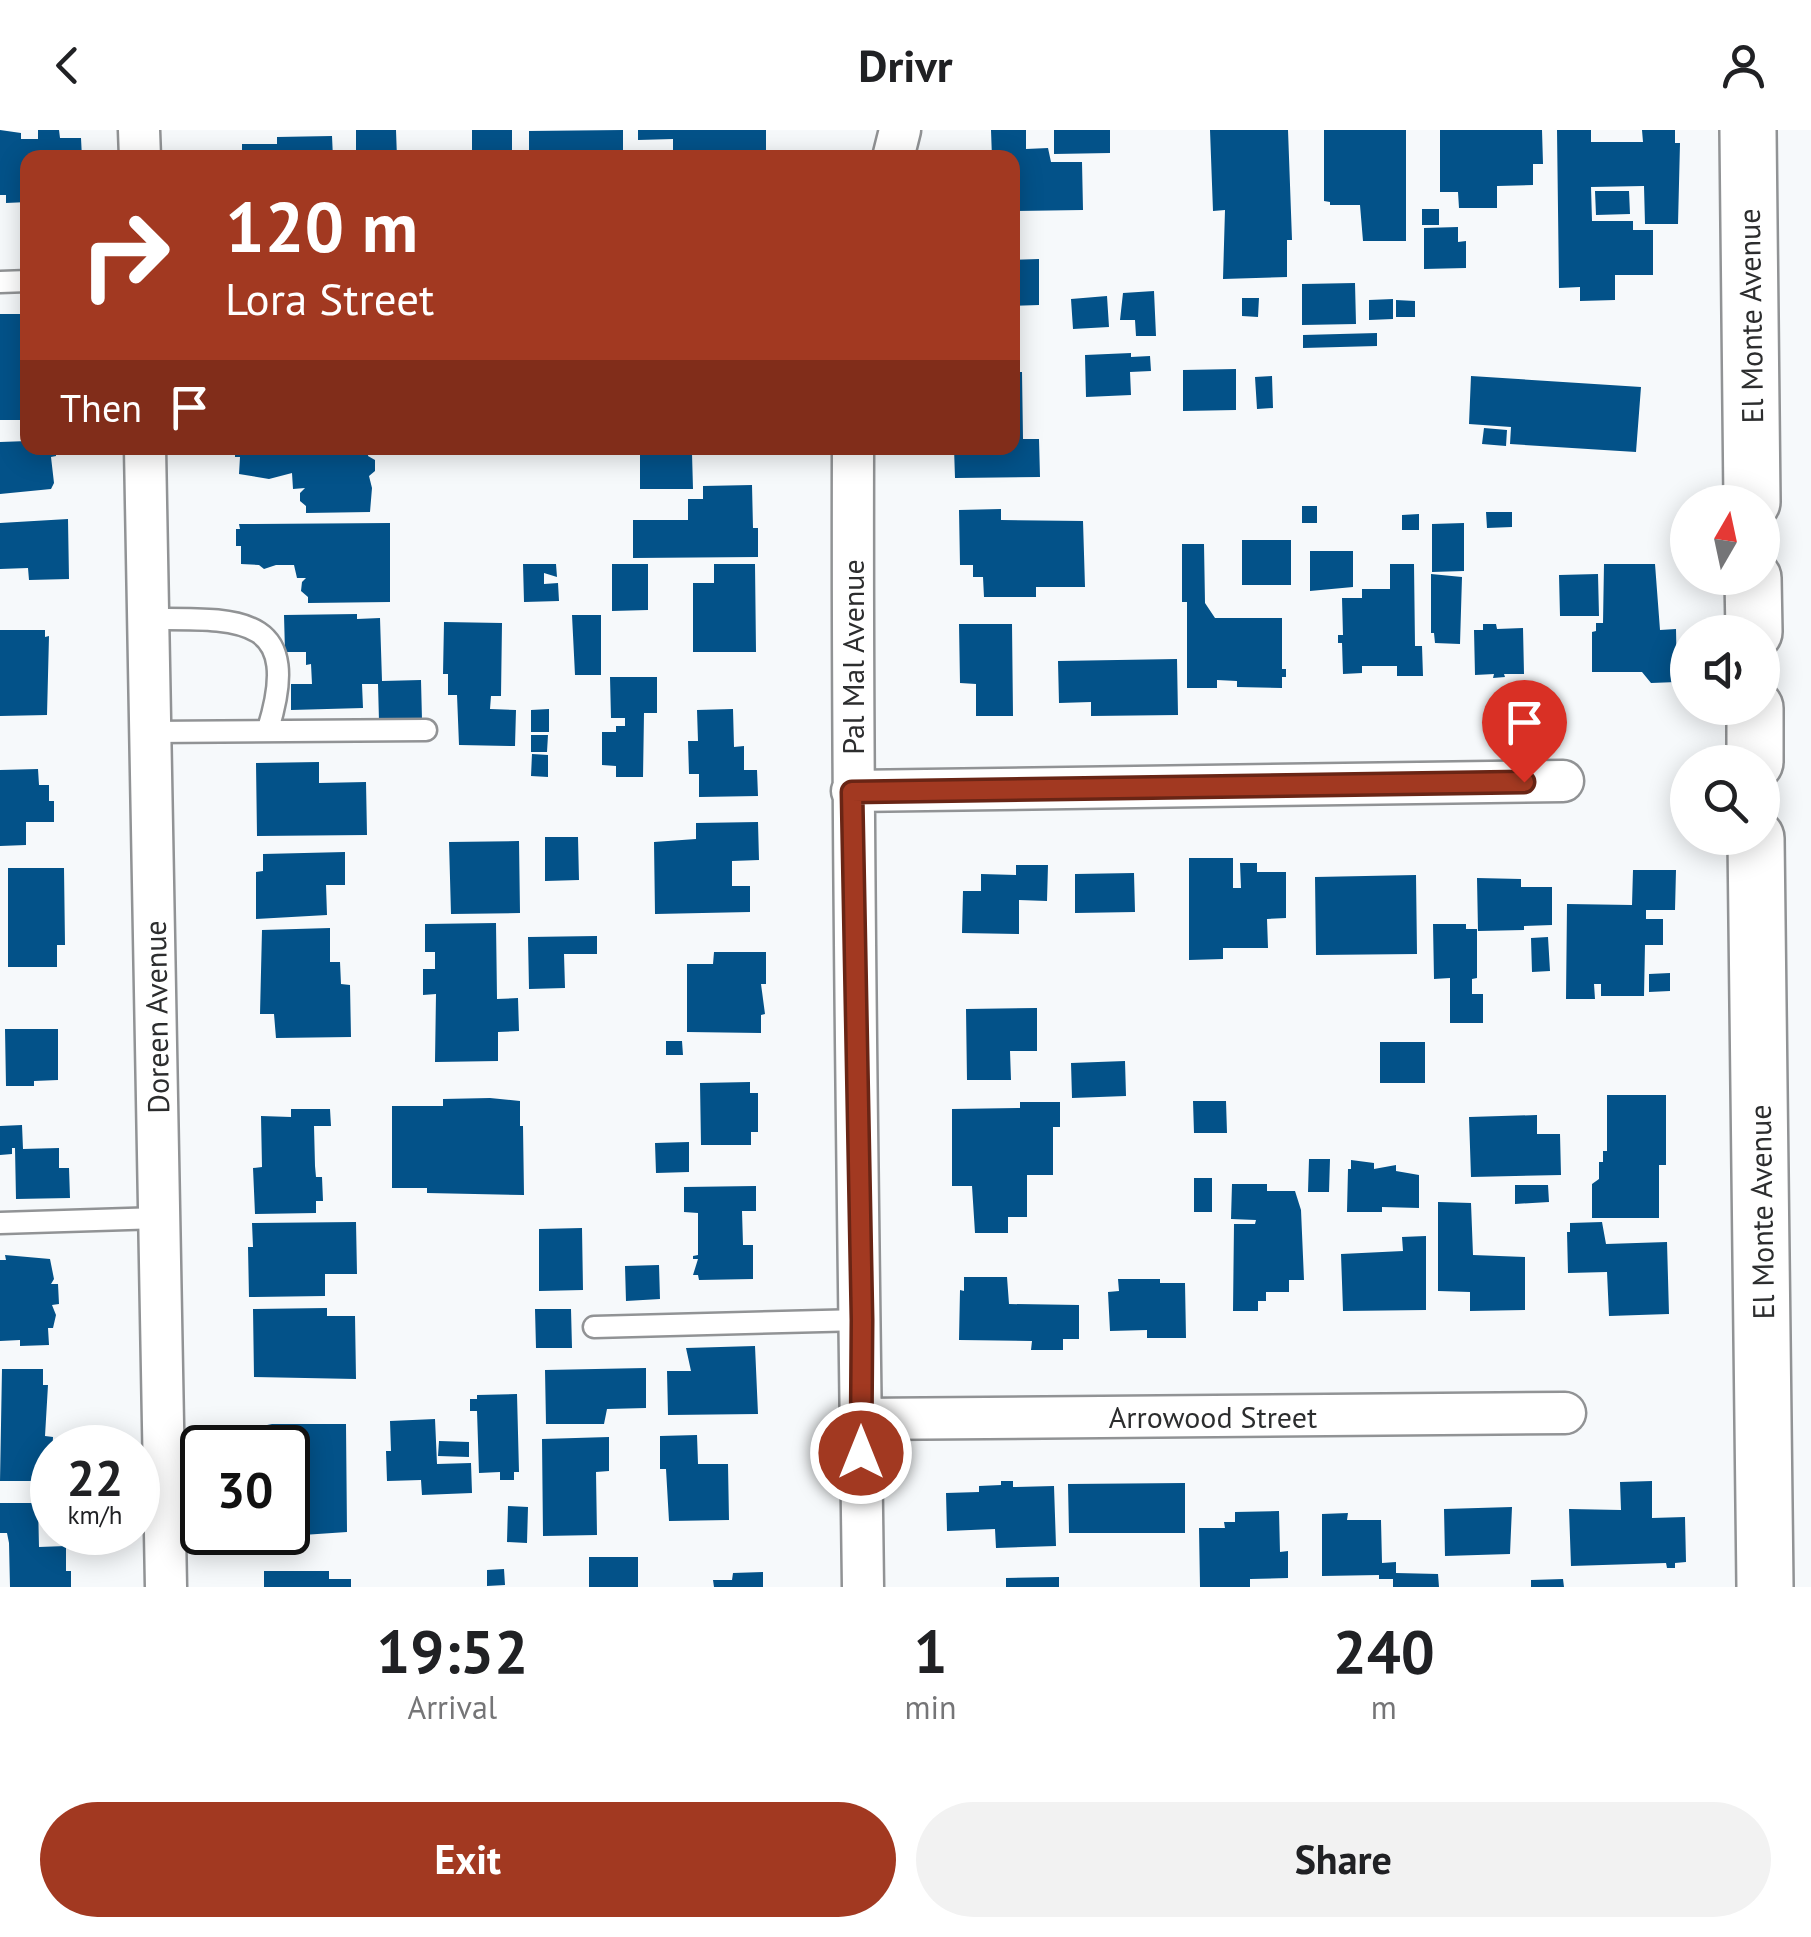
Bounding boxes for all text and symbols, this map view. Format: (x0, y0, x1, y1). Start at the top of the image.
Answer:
text: Drivr (858, 36, 953, 94)
icon: back (40, 38, 95, 93)
icon: person (1716, 38, 1771, 93)
text: 120 m (225, 181, 418, 271)
icon: right (60, 190, 190, 320)
street label: El Monte Avenue (1729, 208, 1771, 424)
text: Lora Street (225, 269, 434, 327)
icon: arrive (162, 380, 217, 435)
text: Then (60, 383, 142, 432)
north arrow (1670, 485, 1780, 595)
map controls (1670, 485, 1780, 855)
street label: Pal Mal Avenue (833, 559, 872, 755)
button: sound (1670, 615, 1780, 725)
pin (1482, 680, 1567, 783)
icon: arrive (1497, 695, 1552, 750)
button: search (1670, 745, 1780, 855)
street label: Doreen Avenue (135, 920, 177, 1114)
street label: El Monte Avenue (1740, 1104, 1782, 1320)
street label: Arrowood Street (1109, 1397, 1317, 1436)
position arrow (809, 1401, 913, 1505)
speed limit sign: 30 (180, 1425, 310, 1555)
text: 22 (67, 1445, 123, 1510)
text: km/h (68, 1499, 122, 1531)
text: 19:52 (376, 1612, 528, 1690)
text: 1 (914, 1612, 948, 1690)
text: 240 (1333, 1612, 1435, 1690)
text: Arrival (407, 1686, 497, 1728)
text: min (905, 1686, 957, 1728)
text: m (1371, 1686, 1397, 1728)
button: Exit (40, 1802, 896, 1917)
button: Share (916, 1802, 1771, 1917)

